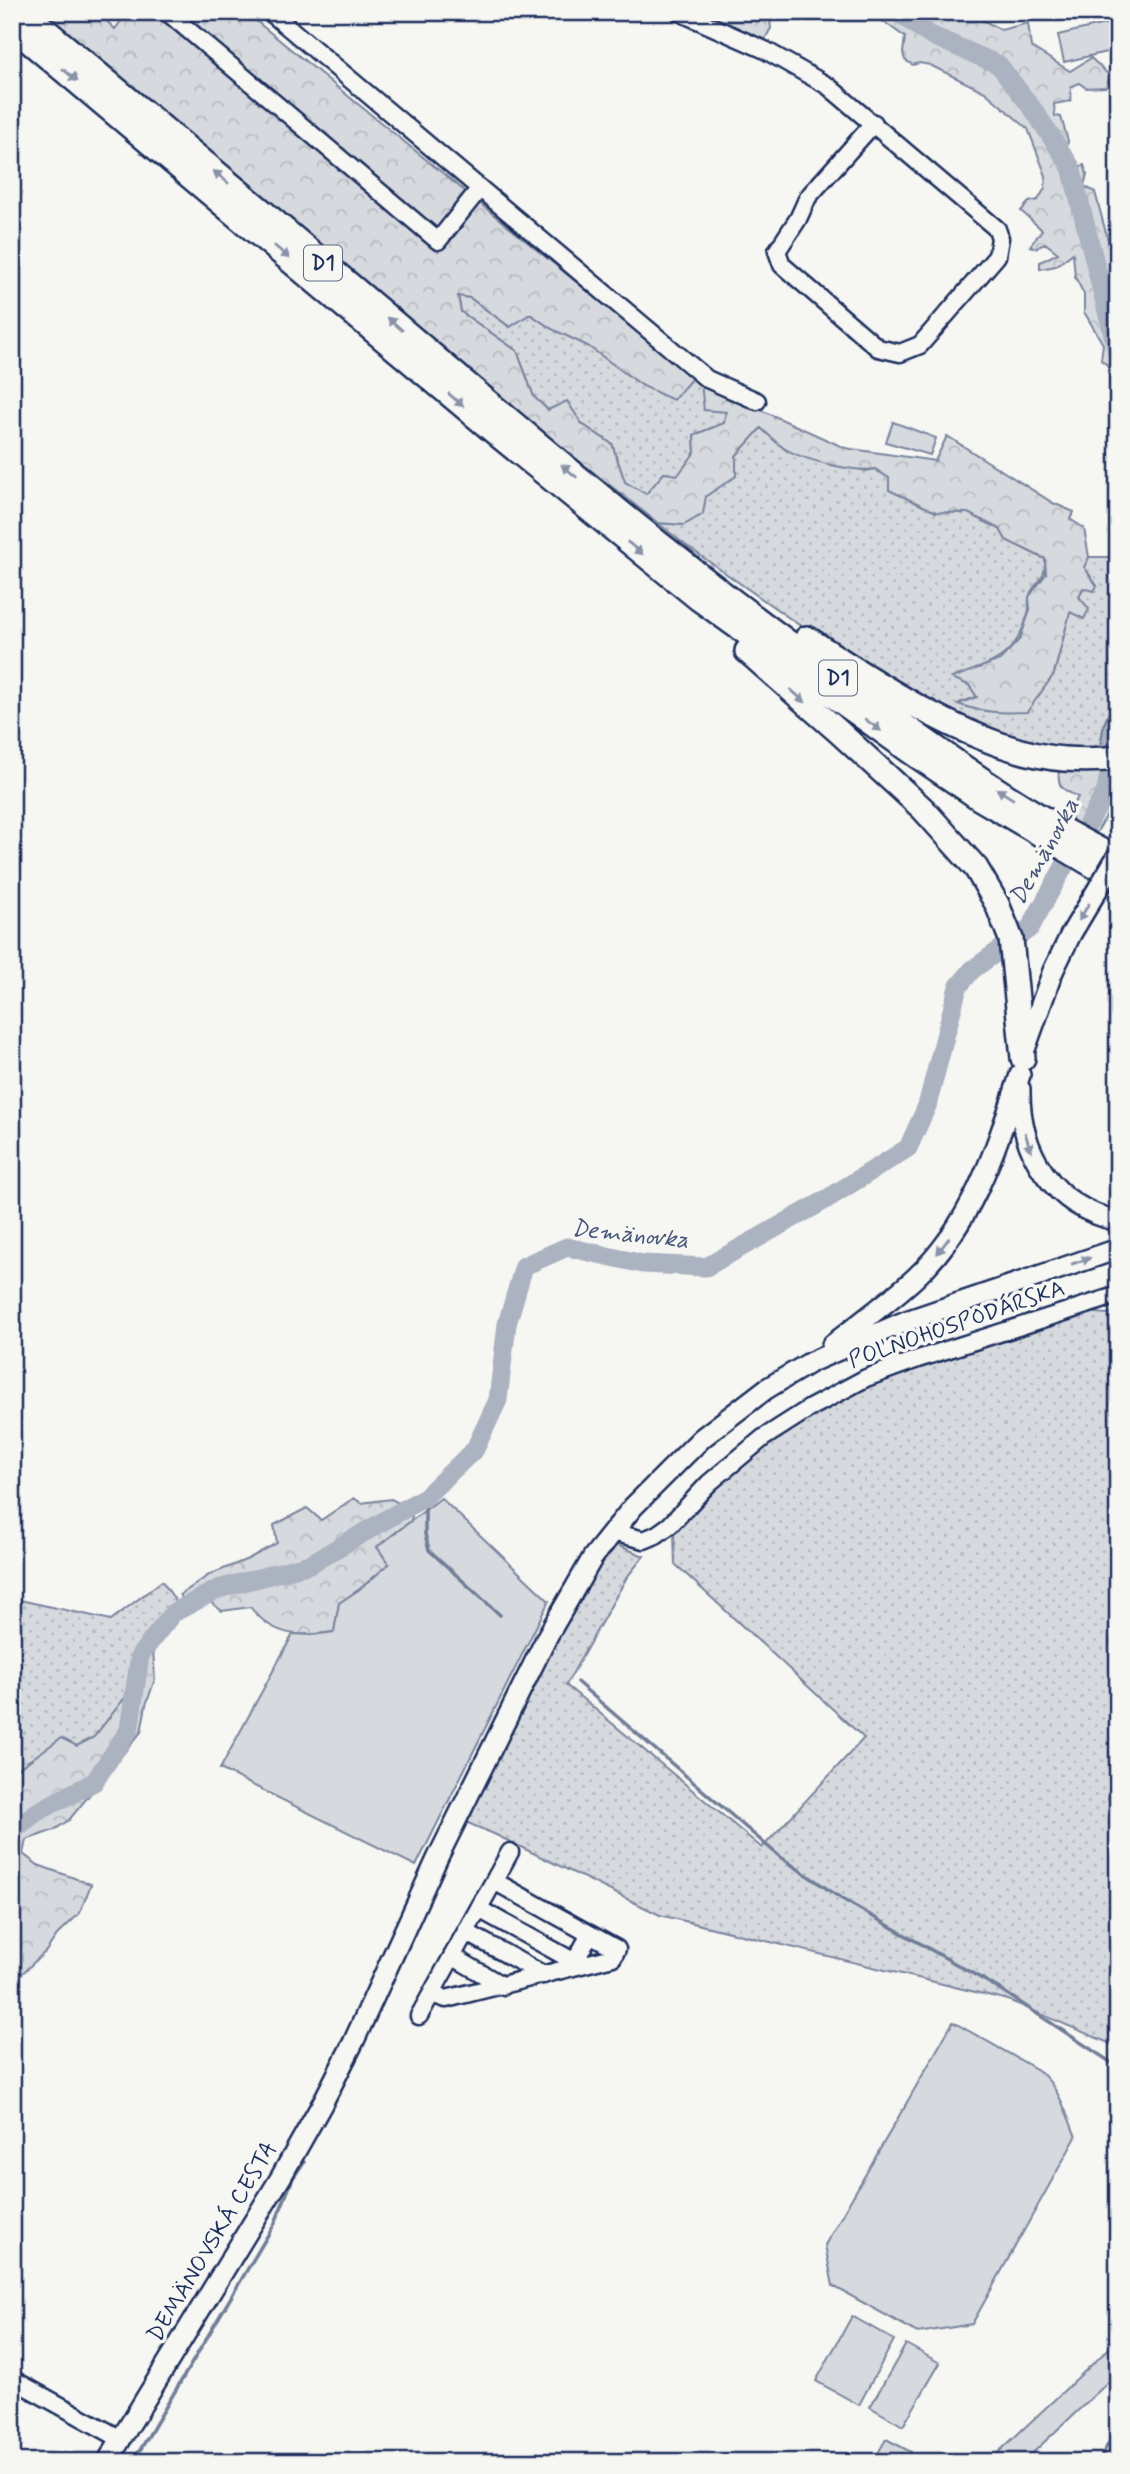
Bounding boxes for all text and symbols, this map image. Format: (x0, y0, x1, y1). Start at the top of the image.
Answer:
one-way arrow (62, 67, 79, 82)
one-way arrow (213, 170, 230, 185)
one-way arrow (274, 244, 291, 259)
road number: D1 (304, 246, 342, 280)
one-way arrow (386, 316, 404, 332)
one-way arrow (447, 392, 464, 407)
one-way arrow (560, 464, 577, 479)
one-way arrow (625, 540, 643, 555)
road number: D1 (819, 660, 857, 696)
one-way arrow (789, 688, 807, 704)
one-way arrow (864, 718, 882, 732)
one-way arrow (996, 787, 1015, 800)
water label: Demänovka (1003, 793, 1087, 911)
one-way arrow (1078, 902, 1090, 922)
one-way arrow (1024, 1132, 1034, 1153)
water label: Demänovka (570, 1213, 690, 1257)
one-way arrow (936, 1237, 950, 1255)
one-way arrow (1070, 1255, 1091, 1266)
street label: POĽNOHOSPODÁRSKA (845, 1274, 1069, 1376)
street label: DEMÄNOVSKÁ CESTA (141, 2136, 285, 2348)

